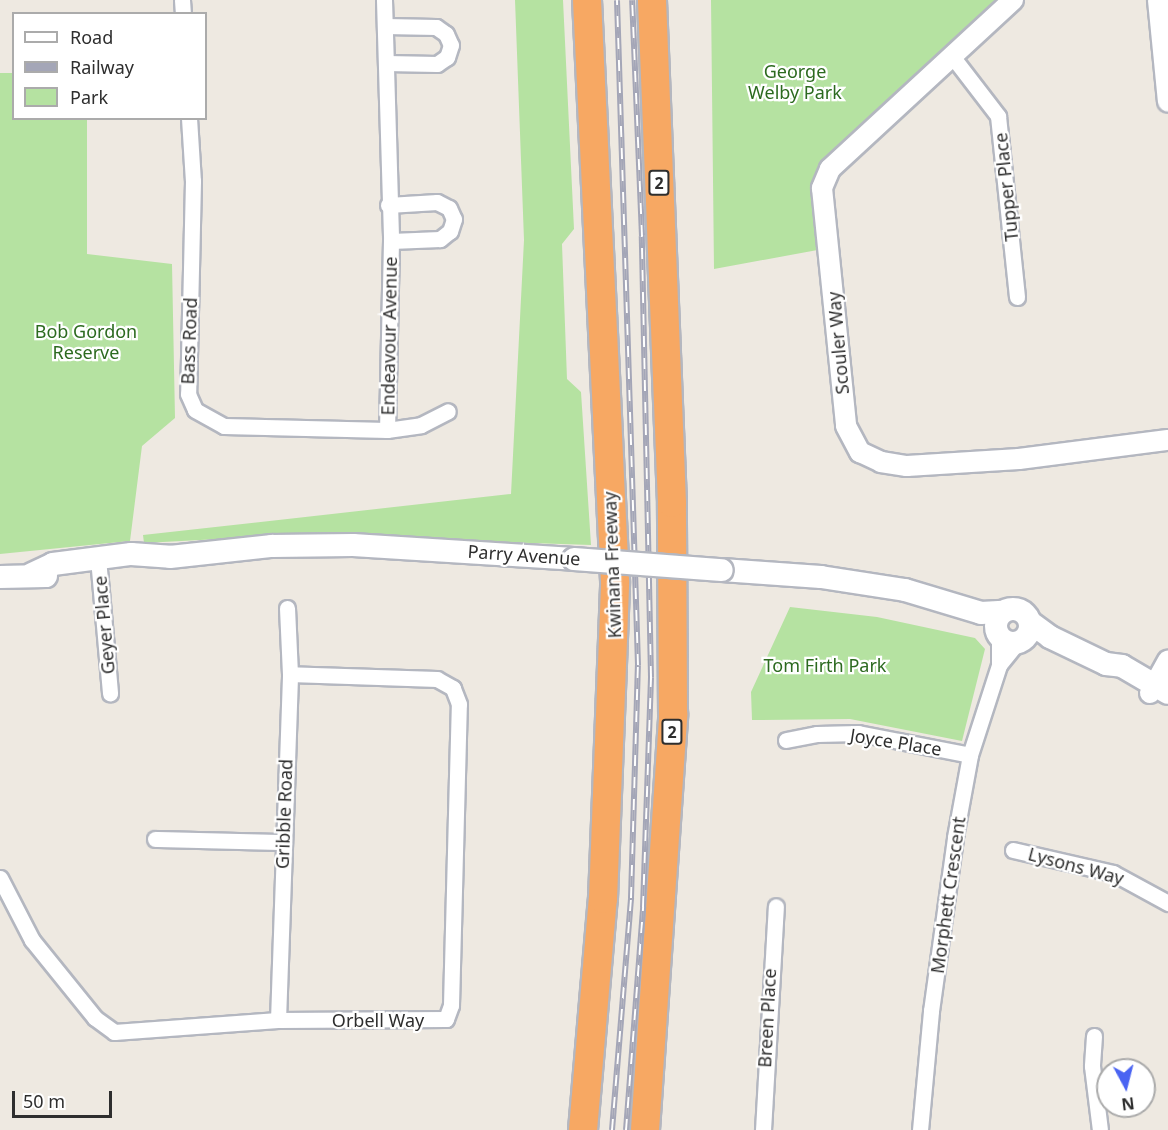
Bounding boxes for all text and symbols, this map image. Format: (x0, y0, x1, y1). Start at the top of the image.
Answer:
legend (12, 12, 207, 120)
text: Road (70, 25, 113, 49)
text: Railway (70, 55, 134, 79)
park label: George Welby Park (748, 61, 842, 104)
text: Park (70, 85, 108, 109)
street label: Tupper Place (990, 132, 1022, 242)
road number: 2 (647, 170, 671, 196)
street label: Endeavour Avenue (377, 256, 401, 416)
street label: Scouler Way (823, 291, 853, 395)
street label: Bass Road (177, 297, 201, 385)
park label: Bob Gordon Reserve (35, 321, 137, 364)
street label: Kwinana Freeway (599, 491, 625, 639)
street label: Parry Avenue (467, 540, 581, 570)
street label: Geyer Place (89, 575, 119, 675)
park label: Tom Firth Park (764, 654, 886, 676)
road number: 2 (660, 719, 684, 745)
street label: Joyce Place (849, 724, 943, 760)
street label: Gribble Road (271, 759, 297, 869)
street label: Morphett Crescent (926, 815, 970, 975)
street label: Lysons Way (1026, 843, 1126, 889)
street label: Breen Place (754, 968, 780, 1068)
street label: Orbell Way (332, 1009, 424, 1031)
north arrow (1096, 1058, 1156, 1118)
scale bar (15, 1079, 116, 1117)
text: 50 m (23, 1089, 65, 1113)
text: N (1120, 1092, 1136, 1116)

